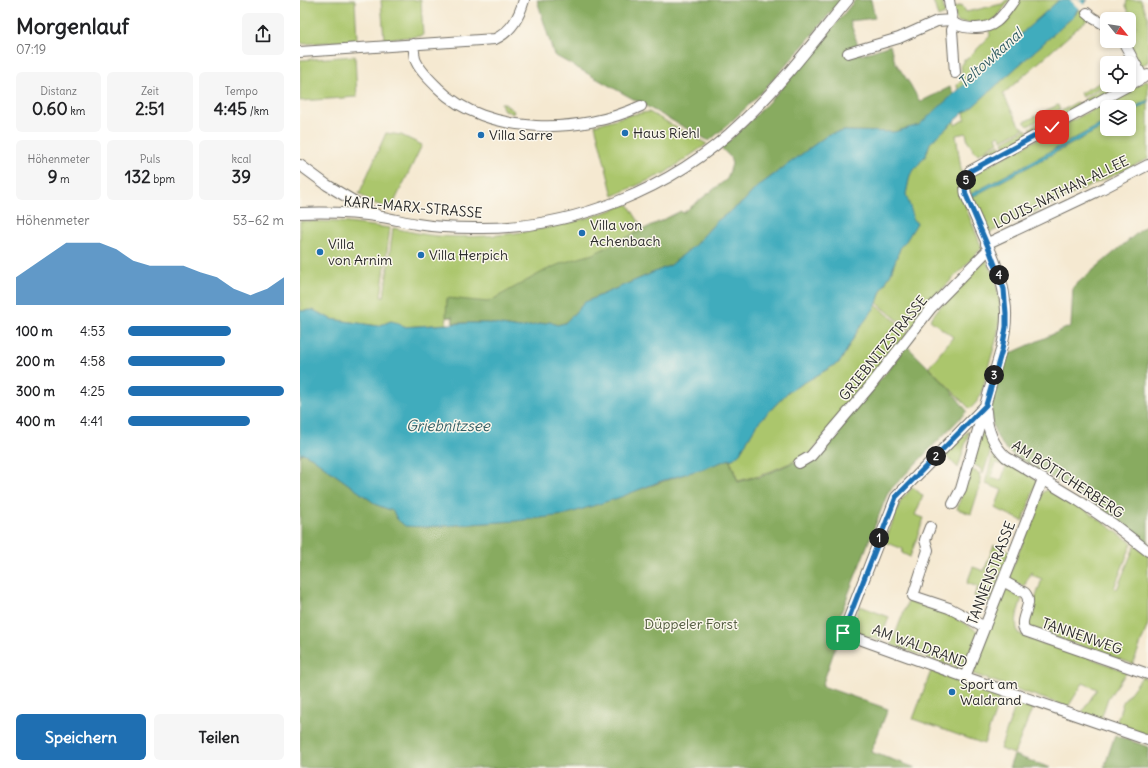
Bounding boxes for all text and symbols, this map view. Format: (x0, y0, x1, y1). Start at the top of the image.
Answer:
text: Morgenlauf (16, 12, 129, 40)
north arrow (1100, 12, 1136, 48)
map controls (1100, 12, 1136, 136)
button: share (242, 13, 284, 55)
water label: Teltowkanal (954, 22, 1028, 92)
text: 07:19 (16, 41, 46, 58)
button: locate (1100, 56, 1136, 92)
text: Distanz (40, 84, 77, 98)
text: Zeit (141, 84, 159, 98)
text: Tempo (225, 84, 258, 98)
text: 0.60 (32, 98, 68, 120)
text: 2:51 (135, 98, 165, 120)
text: 4:45 (214, 98, 247, 120)
button: layers (1100, 100, 1136, 136)
text: km (68, 104, 85, 118)
text: /km (247, 104, 269, 118)
pin (1035, 110, 1069, 144)
icon: check (1041, 116, 1063, 138)
place label: Haus Riehl (633, 124, 700, 142)
place label: Villa Sarre (489, 126, 553, 144)
marker: Haus Riehl (620, 128, 630, 138)
marker: Villa Sarre (476, 130, 486, 140)
street label: LOUIS-NATHAN-ALLEE (991, 151, 1131, 233)
text: Höhenmeter (28, 152, 90, 166)
text: Puls (140, 152, 160, 166)
text: kcal (231, 152, 251, 166)
text: 9 (48, 166, 57, 188)
text: 132 (125, 166, 151, 188)
text: 39 (232, 166, 251, 188)
pin: 5 (956, 170, 976, 190)
text: m (57, 172, 70, 186)
text: bpm (151, 172, 175, 186)
text: 5 (963, 173, 969, 187)
street label: KARL-MARX-STRASSE (343, 192, 483, 222)
text: Höhenmeter (16, 212, 90, 229)
text: 53–62 m (233, 212, 284, 229)
place label: Villa von Achenbach (590, 216, 661, 250)
marker: Villa von Achenbach (577, 228, 587, 238)
place label: Villa von Arnim (328, 235, 392, 269)
place label: Villa Herpich (429, 246, 508, 264)
marker: Villa von Arnim (315, 247, 325, 257)
marker: Villa Herpich (416, 250, 426, 260)
pin: 4 (989, 265, 1009, 285)
text: 4 (996, 268, 1002, 282)
street label: GRIEBNITZSTRASSE (835, 292, 931, 404)
text: 100 m (16, 323, 53, 340)
text: 4:53 (80, 323, 105, 340)
text: 200 m (16, 353, 55, 370)
text: 4:58 (80, 353, 105, 370)
pin: 3 (984, 365, 1004, 385)
text: 3 (991, 368, 997, 382)
text: 300 m (16, 383, 55, 400)
text: 4:25 (80, 383, 105, 400)
text: 400 m (16, 413, 55, 430)
text: 4:41 (80, 413, 103, 430)
water label: Griebnitzsee (406, 416, 491, 435)
street label: AM BÖTTCHERBERG (1009, 436, 1127, 522)
pin: 2 (926, 446, 946, 466)
text: 2 (933, 449, 939, 463)
street label: TANNENSTRASSE (963, 519, 1019, 627)
pin: 1 (869, 528, 889, 548)
text: 1 (877, 531, 881, 545)
street label: TANNENWEG (1039, 614, 1125, 658)
park label: Düppeler Forst (644, 615, 738, 633)
pin (826, 616, 860, 650)
street label: AM WALDRAND (870, 620, 970, 672)
icon: arrive (832, 622, 854, 644)
place label: Sport am Waldrand (960, 675, 1022, 709)
marker: Sport am Waldrand (947, 687, 957, 697)
button: Speichern (16, 714, 146, 760)
button: Teilen (154, 714, 284, 760)

